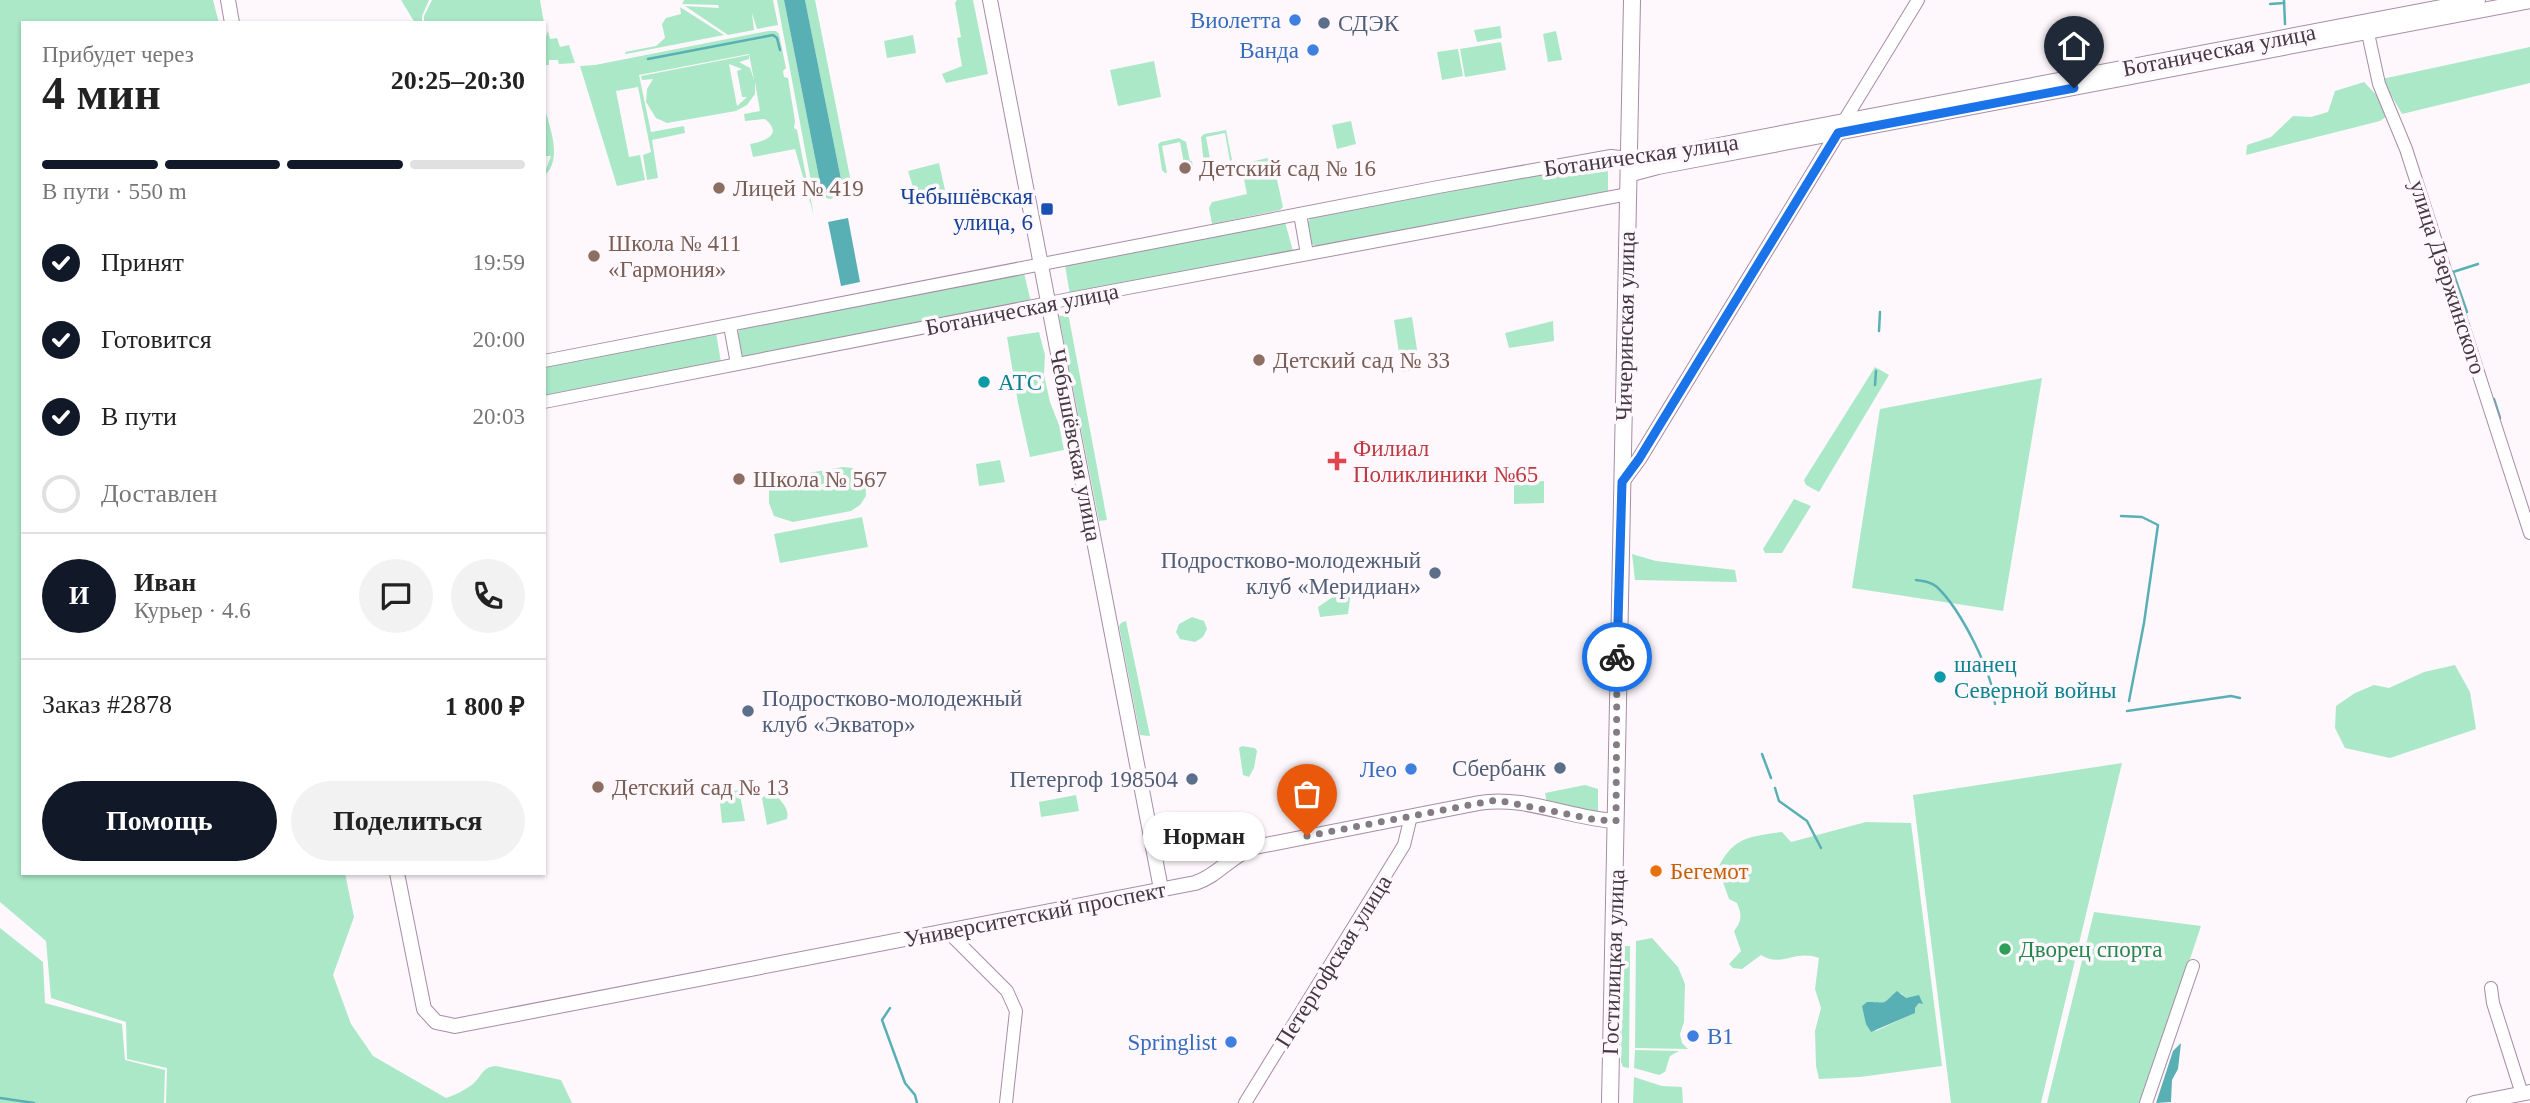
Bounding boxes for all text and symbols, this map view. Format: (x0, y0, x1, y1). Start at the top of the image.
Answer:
place label: Виолетта (1190, 8, 1281, 33)
place label: СДЭК (1338, 11, 1400, 36)
marker: Виолетта (1287, 12, 1303, 28)
marker: СДЭК (1316, 15, 1332, 31)
pin (2044, 16, 2104, 88)
street label: Ботаническая улица (2120, 19, 2318, 81)
icon: home (2055, 27, 2093, 65)
place label: Ванда (1239, 38, 1299, 63)
text: Прибудет через (42, 42, 194, 67)
marker: Ванда (1305, 42, 1321, 58)
text: 20:25–20:30 (391, 66, 525, 95)
text: 4 мин (42, 68, 161, 119)
street label: Ботаническая улица (1542, 129, 1740, 182)
place label: Детский сад № 16 (1199, 156, 1376, 181)
marker: Детский сад № 16 (1177, 160, 1193, 176)
place label: Лицей № 419 (733, 176, 864, 201)
street label: улица Дзержинского (2404, 177, 2491, 377)
text: В пути · 550 m (42, 179, 187, 204)
marker: Лицей № 419 (711, 180, 727, 196)
place label: Чебышёвская улица, 6 (900, 184, 1033, 235)
marker: Чебышёвская улица, 6 (1039, 201, 1055, 217)
place label: Школа № 411 «Гармония» (608, 231, 741, 282)
street label: Чичеринская улица (1611, 231, 1640, 421)
icon: check (42, 244, 80, 282)
text: Принят (101, 248, 184, 277)
marker: Школа № 411 «Гармония» (586, 248, 602, 264)
text: 19:59 (473, 250, 525, 275)
street label: Ботаническая улица (923, 278, 1121, 340)
icon: check (42, 321, 80, 359)
text: Готовится (101, 325, 212, 354)
text: 20:00 (473, 327, 525, 352)
street label: Чебышёвская улица (1045, 347, 1106, 543)
place label: Детский сад № 33 (1273, 348, 1450, 373)
marker: Детский сад № 33 (1251, 352, 1267, 368)
place label: АТС (998, 370, 1042, 395)
marker: АТС (976, 374, 992, 390)
icon: check (42, 398, 80, 436)
text: В пути (101, 402, 177, 431)
text: 20:03 (473, 404, 525, 429)
place label: Филиал Поликлиники №65 (1353, 436, 1538, 487)
marker: Филиал Поликлиники №65 (1327, 451, 1347, 471)
place label: Школа № 567 (753, 467, 887, 492)
marker: Школа № 567 (731, 471, 747, 487)
text: Доставлен (101, 479, 218, 508)
place label: Подростково-молодежный клуб «Меридиан» (1161, 548, 1421, 599)
button: chat (359, 559, 433, 633)
button: phone (451, 559, 525, 633)
marker: Подростково-молодежный клуб «Меридиан» (1427, 565, 1443, 581)
text: Иван (134, 568, 196, 597)
text: И (69, 581, 89, 610)
text: Курьер · 4.6 (134, 598, 251, 623)
courier (1582, 622, 1652, 692)
icon: bike (1598, 638, 1636, 676)
place label: шанец Северной войны (1954, 652, 2116, 703)
marker: шанец Северной войны (1932, 669, 1948, 685)
place label: Подростково-молодежный клуб «Экватор» (762, 686, 1022, 737)
text: Заказ #2878 (42, 690, 172, 719)
text: 1 800 ₽ (445, 692, 525, 721)
marker: Подростково-молодежный клуб «Экватор» (740, 703, 756, 719)
place label: Сбербанк (1452, 756, 1547, 781)
place label: Лео (1360, 757, 1397, 782)
marker: Сбербанк (1552, 760, 1568, 776)
marker: Лео (1403, 761, 1419, 777)
pin (1277, 764, 1337, 836)
place label: Петергоф 198504 (1009, 767, 1178, 792)
marker: Петергоф 198504 (1184, 771, 1200, 787)
place label: Детский сад № 13 (612, 775, 789, 800)
icon: bag (1288, 775, 1326, 813)
marker: Детский сад № 13 (590, 779, 606, 795)
button: Помощь (42, 781, 277, 861)
button: Поделиться (291, 781, 525, 861)
callout: Норман (1142, 812, 1265, 860)
text: Норман (1163, 824, 1245, 849)
place label: Бегемот (1670, 859, 1749, 884)
marker: Бегемот (1648, 863, 1664, 879)
street label: Гостилицкая улица (1598, 869, 1629, 1055)
street label: Петергофская улица (1270, 871, 1397, 1052)
street label: Университетский проспект (902, 877, 1168, 952)
place label: Дворец спорта (2019, 937, 2162, 962)
marker: Дворец спорта (1997, 941, 2013, 957)
place label: В1 (1707, 1024, 1734, 1049)
marker: В1 (1685, 1028, 1701, 1044)
place label: Springlist (1128, 1030, 1218, 1055)
marker: Springlist (1223, 1034, 1239, 1050)

